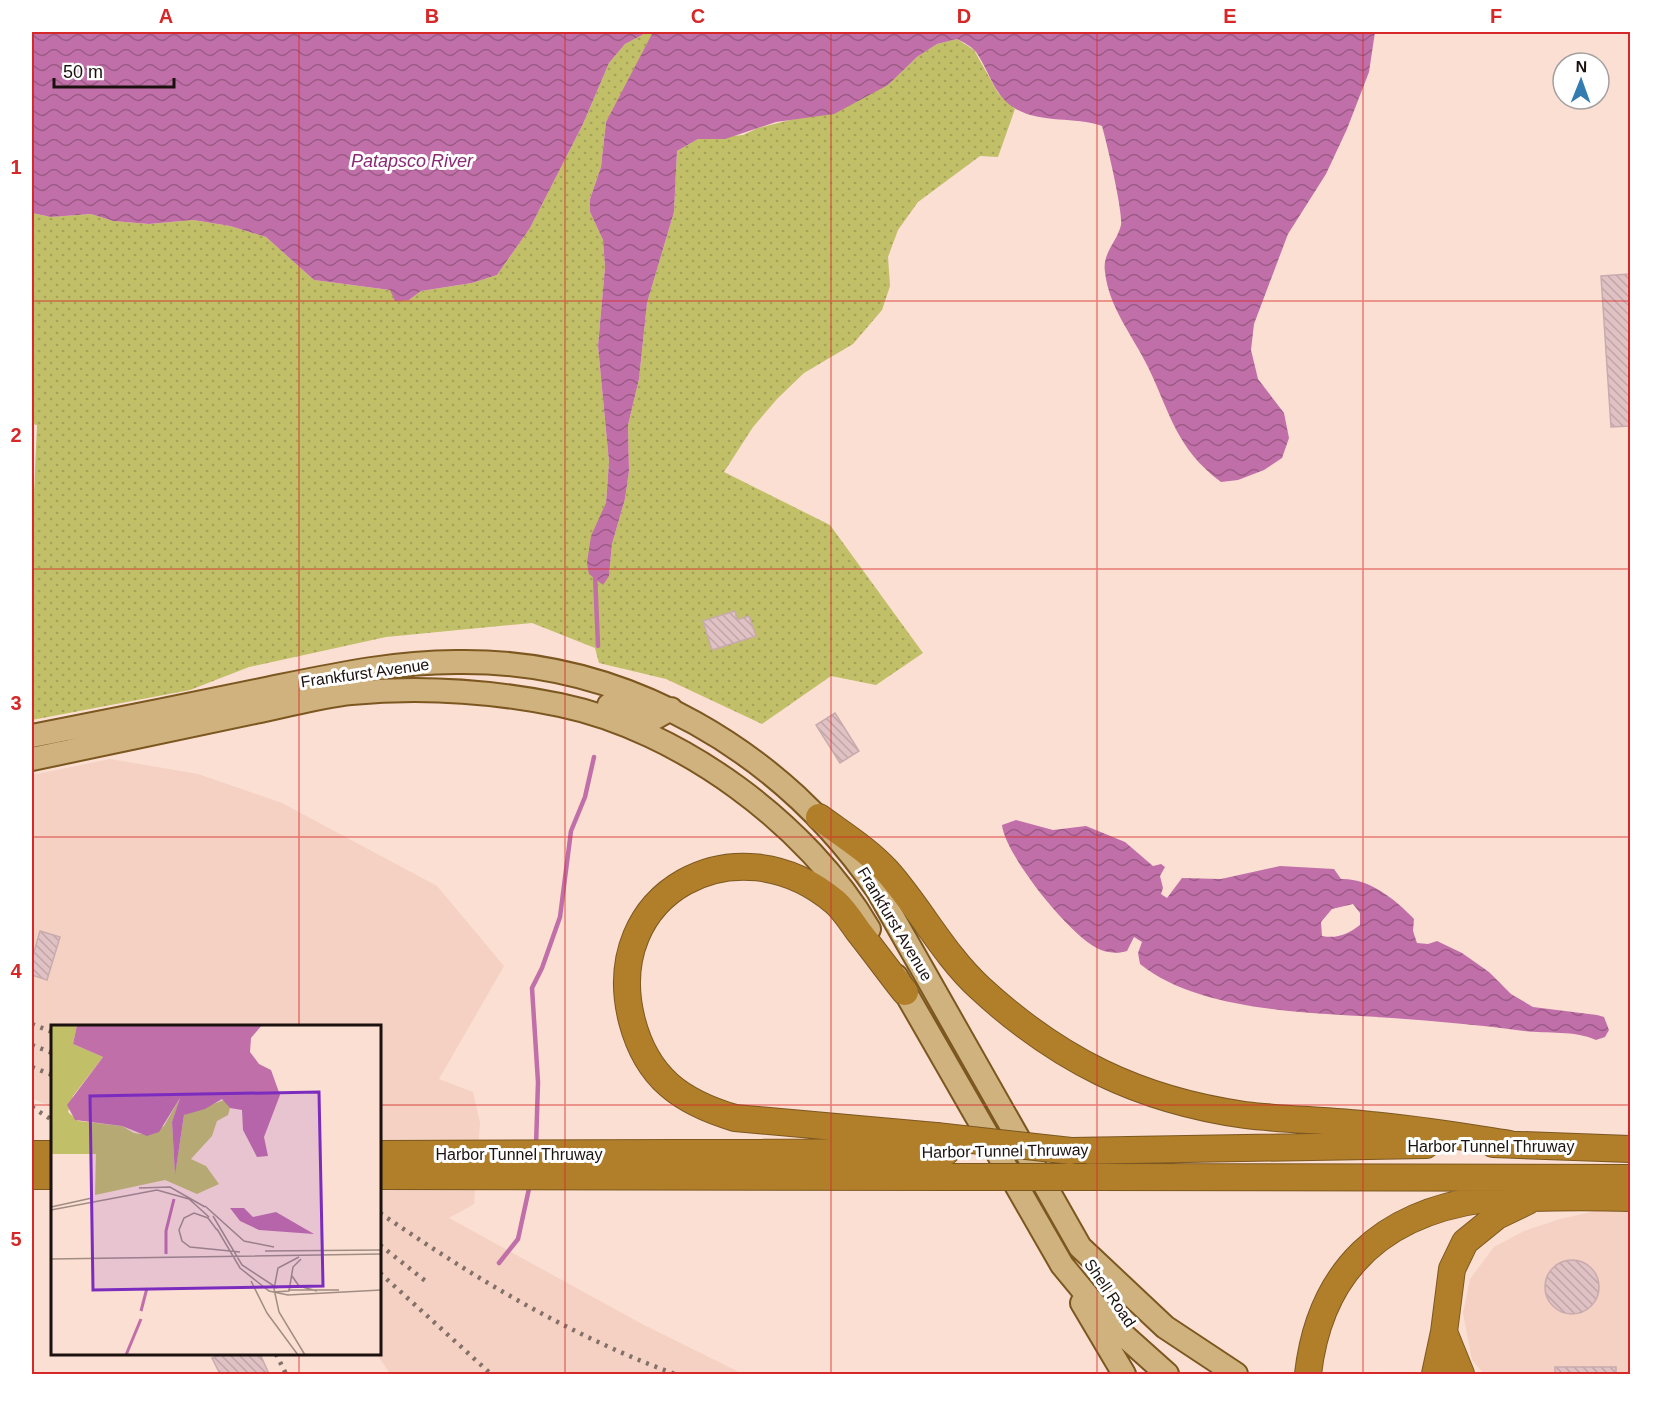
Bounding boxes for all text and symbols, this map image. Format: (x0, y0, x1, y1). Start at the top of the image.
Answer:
text: A (159, 5, 173, 27)
text: B (425, 5, 439, 27)
text: C (691, 5, 705, 27)
text: D (957, 5, 971, 27)
text: E (1223, 5, 1237, 27)
text: F (1490, 5, 1502, 27)
scale bar (54, 51, 174, 89)
north arrow (1551, 51, 1611, 111)
text: N (1575, 58, 1587, 75)
text: 50 m (63, 62, 103, 82)
water label: Patapsco River (351, 151, 474, 171)
text: 1 (10, 156, 22, 178)
text: 2 (10, 424, 22, 446)
street label: Frankfurst Avenue (300, 656, 430, 690)
text: 3 (10, 692, 22, 714)
street label: Frankfurst Avenue (854, 864, 936, 984)
text: 4 (10, 960, 22, 982)
inset map (51, 1025, 381, 1355)
street label: Harbor Tunnel Thruway (1408, 1138, 1574, 1155)
street label: Harbor Tunnel Thruway (921, 1141, 1089, 1161)
street label: Harbor Tunnel Thruway (436, 1146, 602, 1163)
text: 5 (10, 1228, 22, 1250)
street label: Shell Road (1081, 1256, 1139, 1330)

